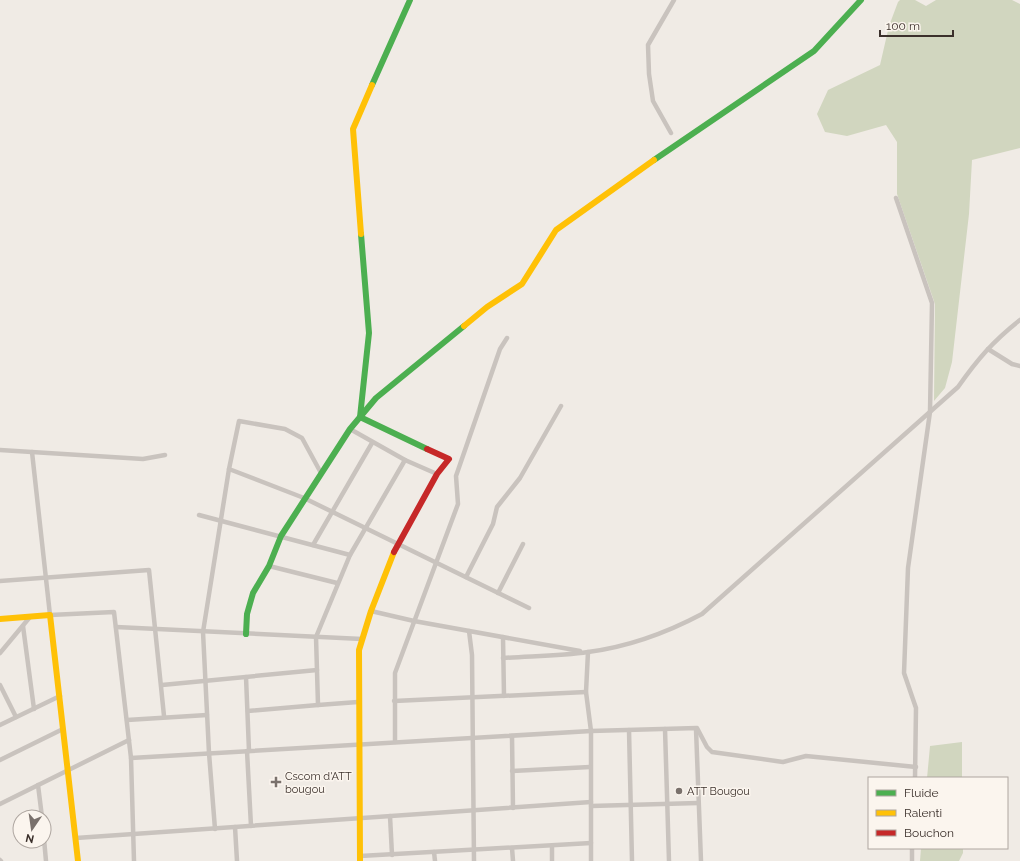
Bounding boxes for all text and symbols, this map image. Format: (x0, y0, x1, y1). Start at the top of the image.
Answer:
scale bar (880, 12, 953, 38)
text: 100 m (886, 19, 920, 33)
place label: Cscom d'ATT bougou (285, 770, 352, 796)
marker: Cscom d'ATT bougou (270, 776, 282, 788)
legend (868, 777, 1008, 849)
place label: ATT Bougou (687, 785, 750, 798)
marker: ATT Bougou (674, 786, 684, 796)
text: Fluide (904, 786, 939, 800)
text: Ralenti (904, 806, 942, 820)
north arrow (12, 809, 52, 849)
text: Bouchon (904, 826, 954, 840)
text: N (24, 831, 35, 846)

